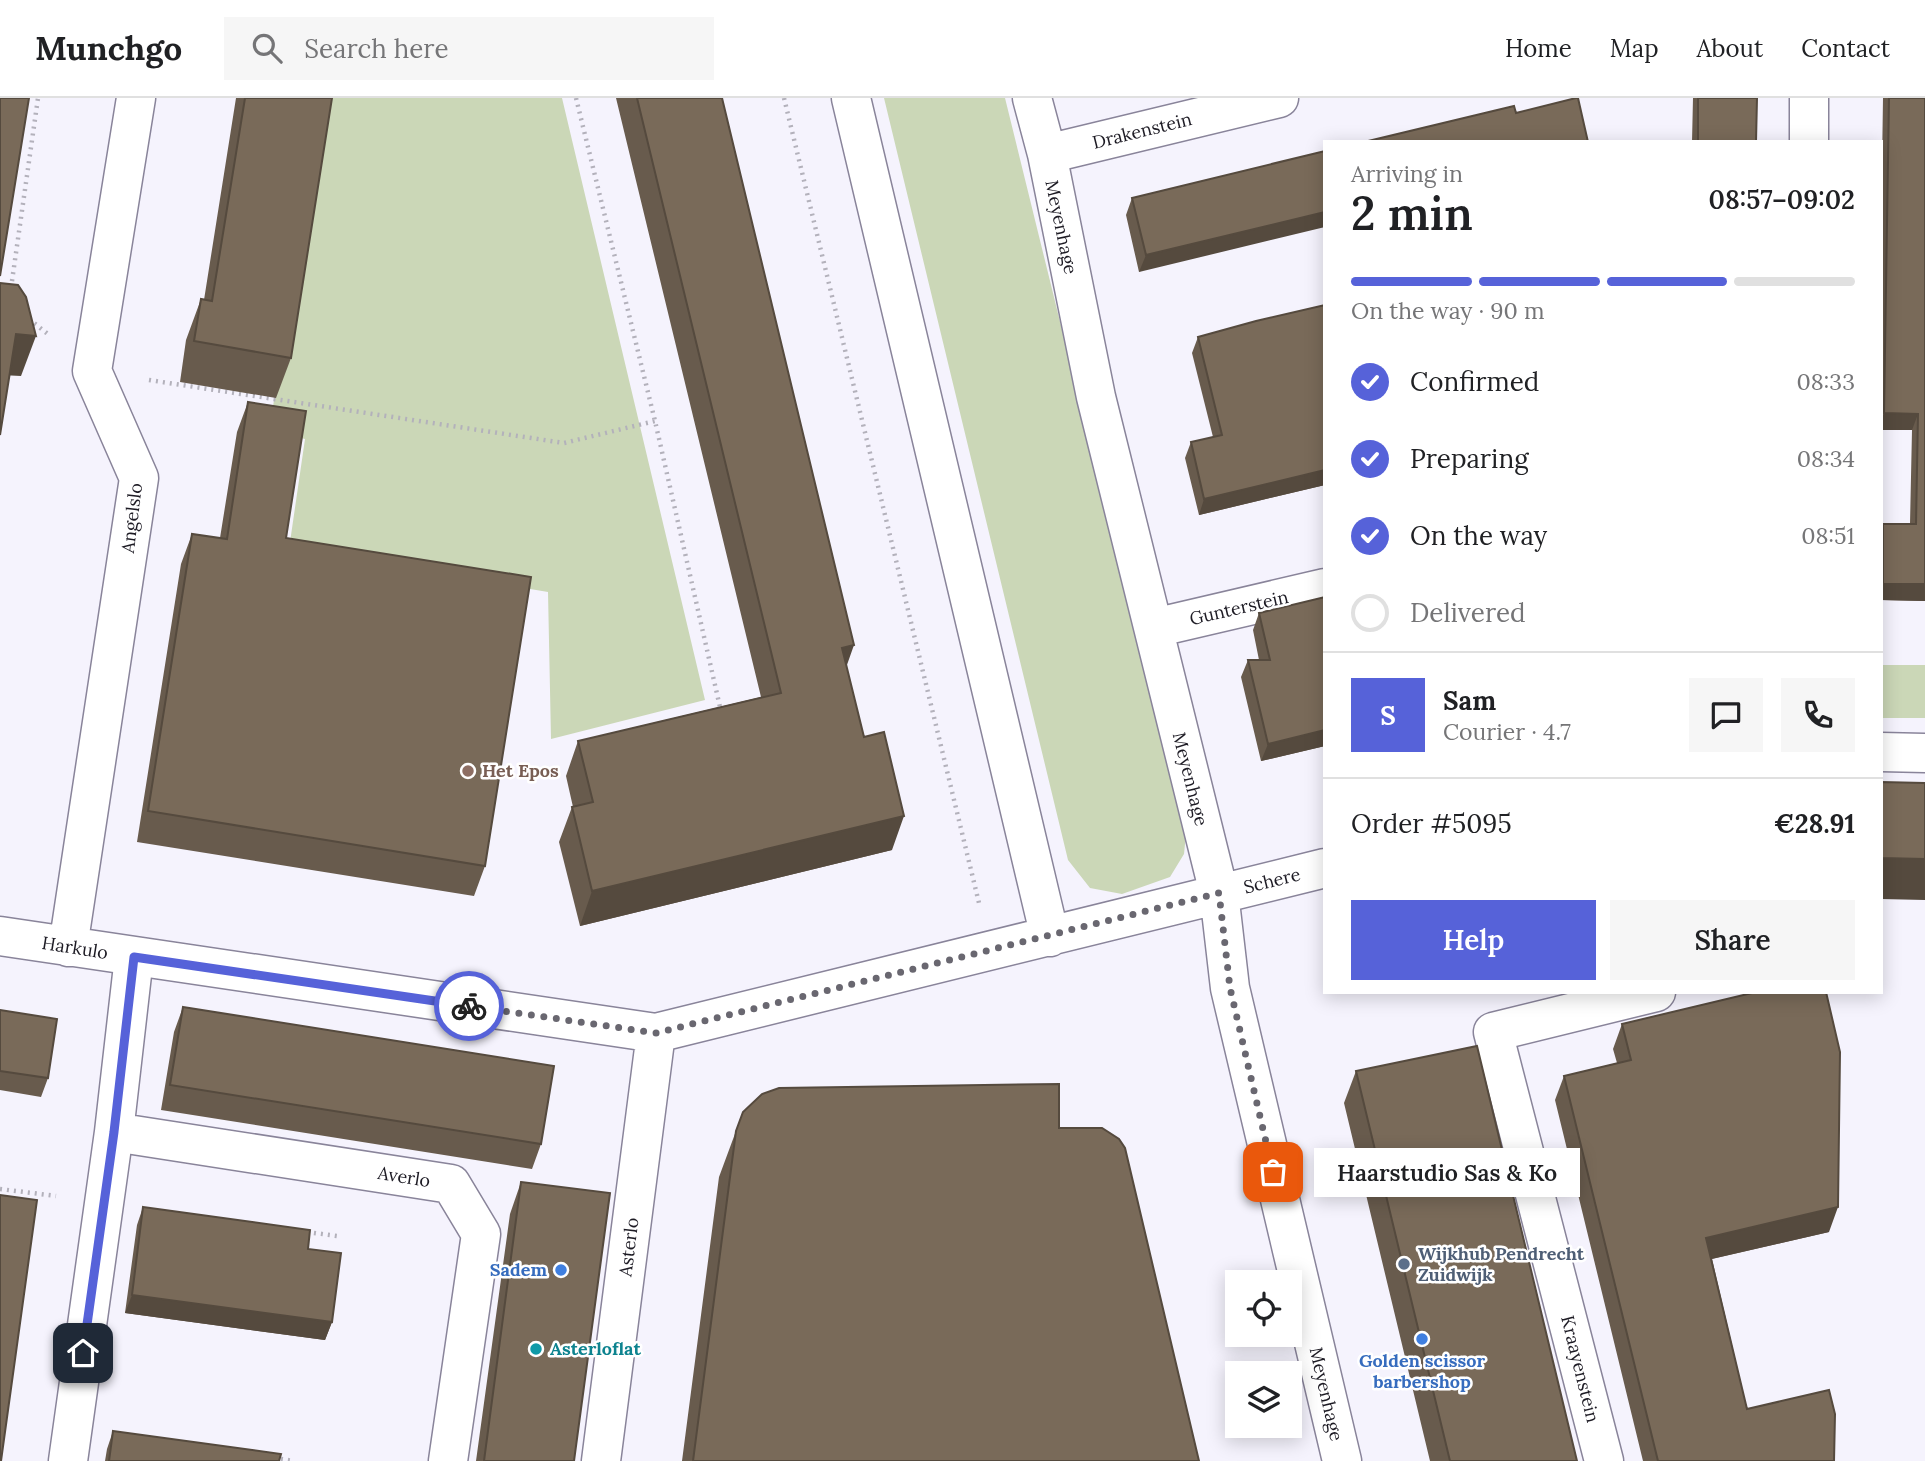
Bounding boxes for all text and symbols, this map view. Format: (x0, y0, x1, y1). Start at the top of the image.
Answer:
search box (224, 17, 714, 80)
text: Munchgo (35, 27, 182, 69)
icon: search (248, 29, 286, 67)
text: Search here (304, 32, 449, 65)
text: Home (1505, 33, 1572, 64)
text: Map (1610, 33, 1659, 64)
text: About (1697, 33, 1763, 64)
text: Contact (1801, 33, 1890, 64)
street label: Drakenstein (1090, 107, 1194, 154)
text: Arriving in (1351, 159, 1463, 188)
street label: Meyenhage (1040, 178, 1083, 276)
text: 08:57–09:02 (1709, 183, 1855, 216)
text: 2 min (1351, 184, 1473, 243)
text: On the way · 90 m (1351, 296, 1544, 325)
icon: check (1351, 363, 1389, 401)
text: Confirmed (1410, 365, 1539, 398)
text: 08:33 (1796, 367, 1855, 396)
icon: check (1351, 440, 1389, 478)
text: Preparing (1410, 442, 1529, 475)
text: 08:34 (1797, 444, 1855, 473)
street label: Angelslo (116, 482, 147, 555)
icon: check (1351, 517, 1389, 555)
text: On the way (1410, 519, 1547, 552)
text: 08:51 (1801, 521, 1855, 550)
street label: Gunterstein (1187, 585, 1291, 630)
text: Delivered (1410, 596, 1526, 629)
button: chat (1689, 678, 1763, 752)
button: phone (1781, 678, 1855, 752)
text: Sam (1443, 684, 1496, 717)
text: S (1380, 699, 1396, 732)
text: Courier · 4.7 (1443, 717, 1571, 746)
street label: Meyenhage (1168, 730, 1213, 828)
place label: Het Epos (482, 759, 559, 782)
marker: Het Epos (460, 763, 476, 779)
text: Order #5095 (1351, 807, 1512, 840)
text: €28.91 (1774, 807, 1855, 840)
street label: Schere (1241, 862, 1303, 899)
button: Help (1351, 900, 1596, 980)
button: Share (1610, 900, 1855, 980)
street label: Harkulo (40, 931, 110, 964)
courier (434, 971, 504, 1041)
icon: bike (450, 987, 488, 1025)
pin (1243, 1142, 1303, 1202)
callout: Haarstudio Sas & Ko (1315, 1148, 1581, 1196)
icon: bag (1254, 1153, 1292, 1191)
text: Haarstudio Sas & Ko (1337, 1158, 1557, 1187)
street label: Averlo (375, 1161, 432, 1192)
street label: Asterlo (613, 1216, 644, 1279)
place label: Wijkhub Pendrecht Zuidwijk (1418, 1242, 1585, 1286)
marker: Wijkhub Pendrecht Zuidwijk (1396, 1256, 1412, 1272)
place label: Sadem (490, 1258, 547, 1281)
marker: Sadem (553, 1262, 569, 1278)
map controls (1225, 1270, 1302, 1438)
button: locate (1225, 1270, 1302, 1347)
street label: Kraayenstein (1556, 1313, 1605, 1425)
pin (53, 1323, 113, 1383)
marker: Golden scissor barbershop (1414, 1331, 1430, 1347)
icon: home (64, 1334, 102, 1372)
place label: Asterloflat (550, 1337, 641, 1360)
marker: Asterloflat (528, 1341, 544, 1357)
street label: Meyenhage (1305, 1345, 1349, 1443)
place label: Golden scissor barbershop (1359, 1349, 1485, 1393)
button: layers (1225, 1361, 1302, 1438)

